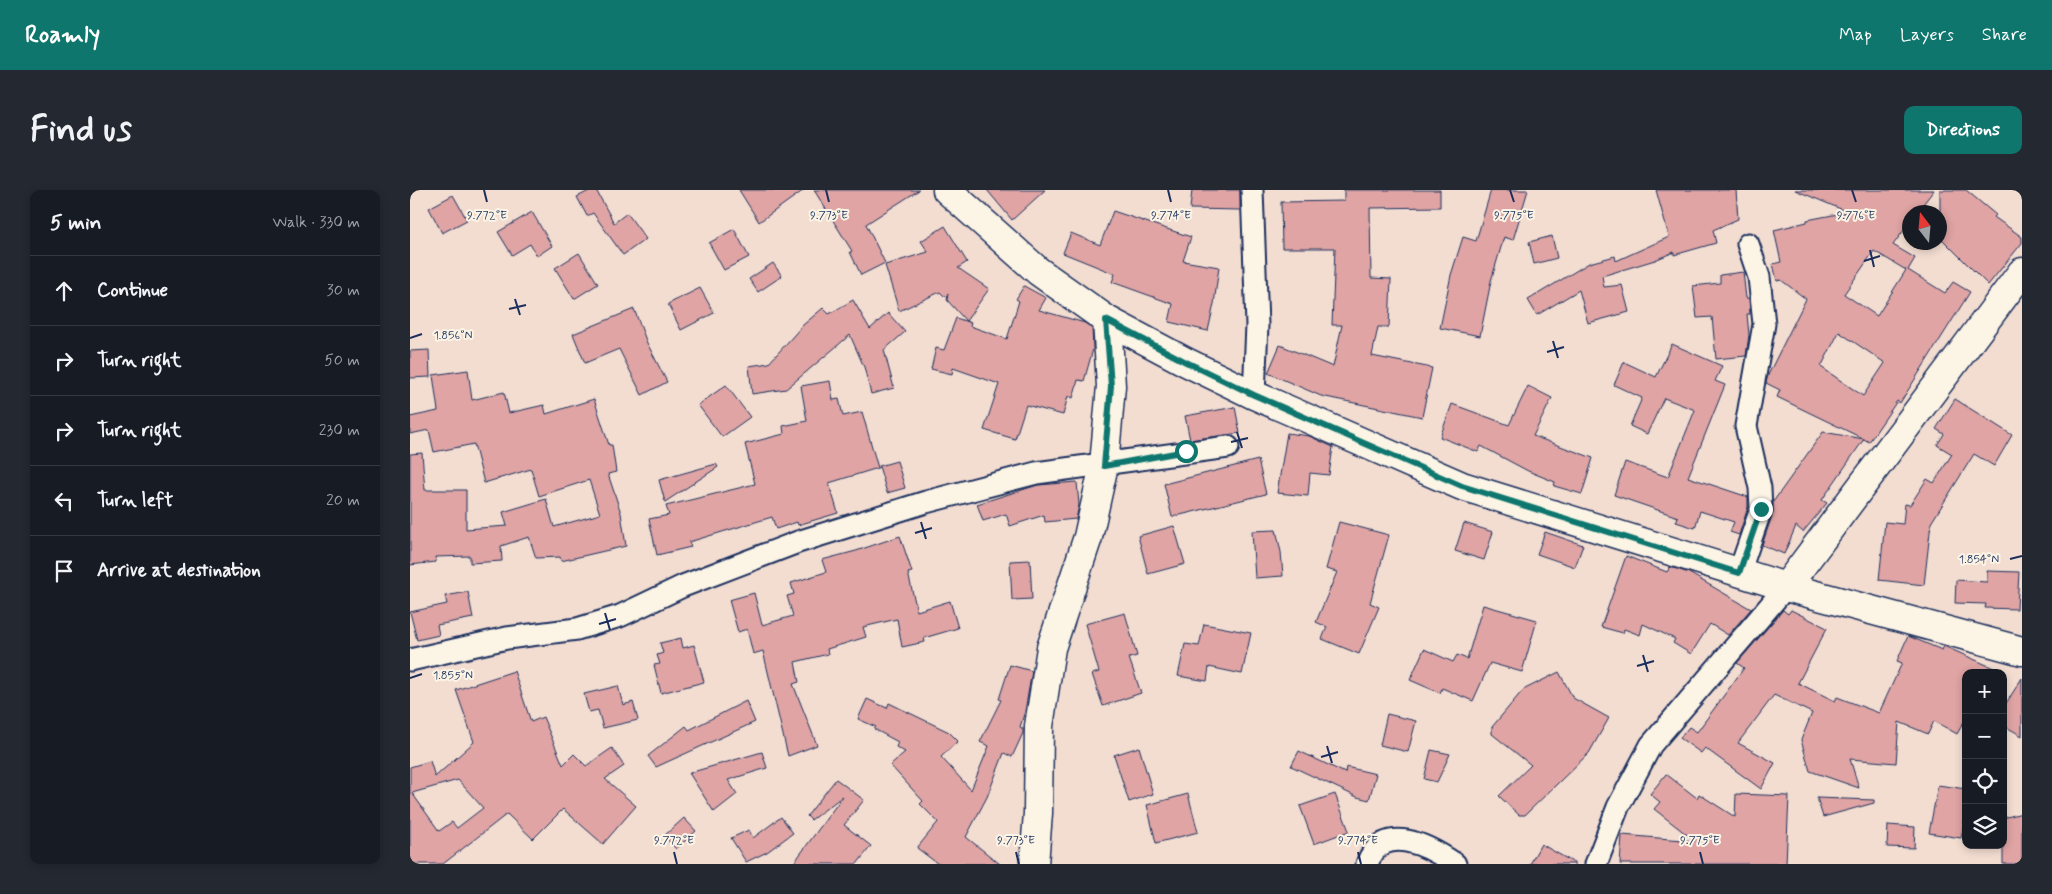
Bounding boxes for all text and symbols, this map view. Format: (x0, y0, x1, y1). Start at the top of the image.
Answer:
text: Roamly (25, 20, 100, 51)
text: Map (1839, 23, 1872, 47)
text: Layers (1900, 23, 1954, 47)
text: Share (1982, 23, 2027, 47)
button: Directions (1904, 106, 2022, 154)
text: Find us (30, 107, 132, 153)
north arrow (1902, 205, 1947, 250)
text: 9.772°E (467, 208, 507, 224)
text: 9.773°E (810, 208, 848, 224)
text: 9.774°E (1151, 208, 1191, 224)
text: 9.775°E (1494, 208, 1534, 224)
text: 9.776°E (1837, 208, 1875, 224)
text: 5 min (50, 209, 102, 237)
text: Walk · 330 m (272, 212, 360, 233)
icon: ahead (50, 277, 78, 305)
text: Continue (97, 278, 168, 303)
text: 30 m (327, 280, 360, 301)
text: 1.856°N (433, 328, 473, 344)
icon: right (50, 347, 78, 375)
text: Turn right (97, 348, 181, 373)
text: 50 m (324, 350, 360, 371)
icon: right (50, 417, 78, 445)
text: Turn right (97, 418, 181, 443)
text: 230 m (319, 420, 360, 441)
route start (1175, 440, 1198, 463)
icon: left (50, 487, 78, 515)
text: Turn left (97, 488, 173, 513)
text: 20 m (326, 490, 360, 511)
route end (1750, 498, 1773, 521)
text: 1.854°N (1959, 552, 1999, 568)
icon: arrive (50, 557, 78, 585)
text: Arrive at destination (97, 558, 261, 583)
text: 1.855°N (433, 668, 473, 684)
map controls (1962, 669, 2007, 849)
button: + (1962, 669, 2007, 714)
button: − (1962, 714, 2007, 759)
button: locate (1962, 759, 2007, 804)
button: layers (1962, 804, 2007, 849)
text: 9.772°E (654, 833, 694, 849)
text: 9.773°E (997, 833, 1035, 849)
text: 9.774°E (1338, 833, 1378, 849)
text: 9.775°E (1680, 833, 1720, 849)

